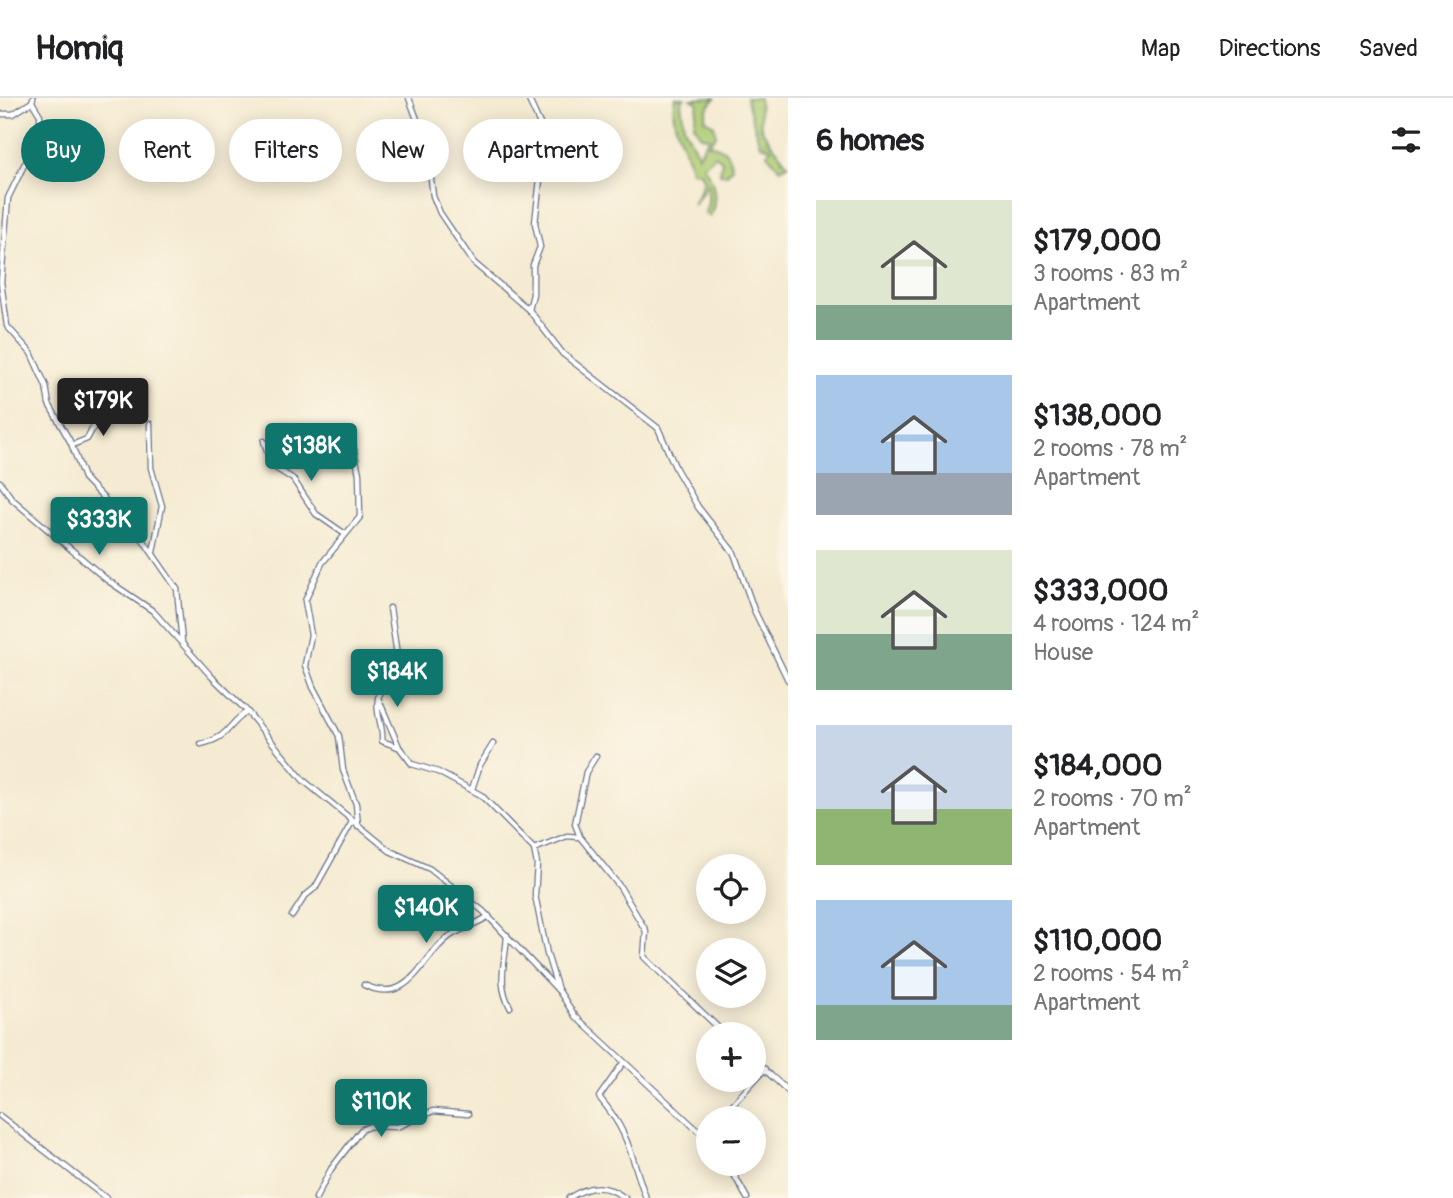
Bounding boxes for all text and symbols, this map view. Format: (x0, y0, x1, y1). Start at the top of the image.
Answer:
text: Homiq (35, 28, 123, 69)
text: Map (1141, 34, 1181, 63)
text: Directions (1219, 34, 1320, 63)
text: Saved (1358, 34, 1418, 63)
chip: Buy (21, 119, 105, 182)
chip: Rent (119, 119, 215, 182)
chip: Filters (229, 119, 342, 182)
chip: New (356, 119, 449, 182)
chip: Apartment (463, 119, 623, 182)
icon: filters (1387, 121, 1425, 159)
text: 6 homes (816, 122, 924, 159)
text: $179,000 (1033, 222, 1161, 259)
icon: home (872, 228, 956, 312)
text: 3 rooms · 83 m² (1033, 259, 1188, 288)
text: Apartment (1033, 288, 1140, 317)
pin: $179K (54, 378, 152, 438)
text: $179K (73, 386, 133, 415)
text: $138,000 (1033, 397, 1162, 434)
icon: home (872, 403, 956, 487)
pin: $138K (262, 424, 360, 483)
text: $138K (281, 431, 341, 460)
text: 2 rooms · 78 m² (1033, 434, 1187, 463)
text: Apartment (1033, 463, 1140, 492)
pin: $333K (50, 498, 148, 557)
text: $333K (67, 505, 131, 534)
text: $333,000 (1033, 572, 1169, 609)
icon: home (872, 578, 956, 662)
text: 4 rooms · 124 m² (1033, 609, 1199, 638)
text: House (1033, 638, 1093, 667)
pin: $184K (348, 650, 446, 709)
text: $184K (367, 657, 427, 686)
text: $184,000 (1033, 747, 1163, 784)
icon: home (872, 753, 956, 837)
text: 2 rooms · 70 m² (1033, 784, 1192, 813)
text: Apartment (1033, 813, 1140, 842)
map controls (696, 854, 766, 1176)
button: locate (696, 854, 766, 924)
pin: $140K (377, 886, 475, 945)
text: $140K (394, 893, 458, 922)
text: $110,000 (1033, 922, 1162, 959)
icon: home (872, 928, 956, 1012)
button: layers (696, 938, 766, 1008)
text: 2 rooms · 54 m² (1033, 959, 1190, 988)
text: Apartment (1033, 988, 1140, 1017)
button: + (696, 1022, 766, 1092)
pin: $110K (332, 1080, 430, 1139)
text: $110K (351, 1087, 411, 1116)
button: − (696, 1106, 766, 1176)

